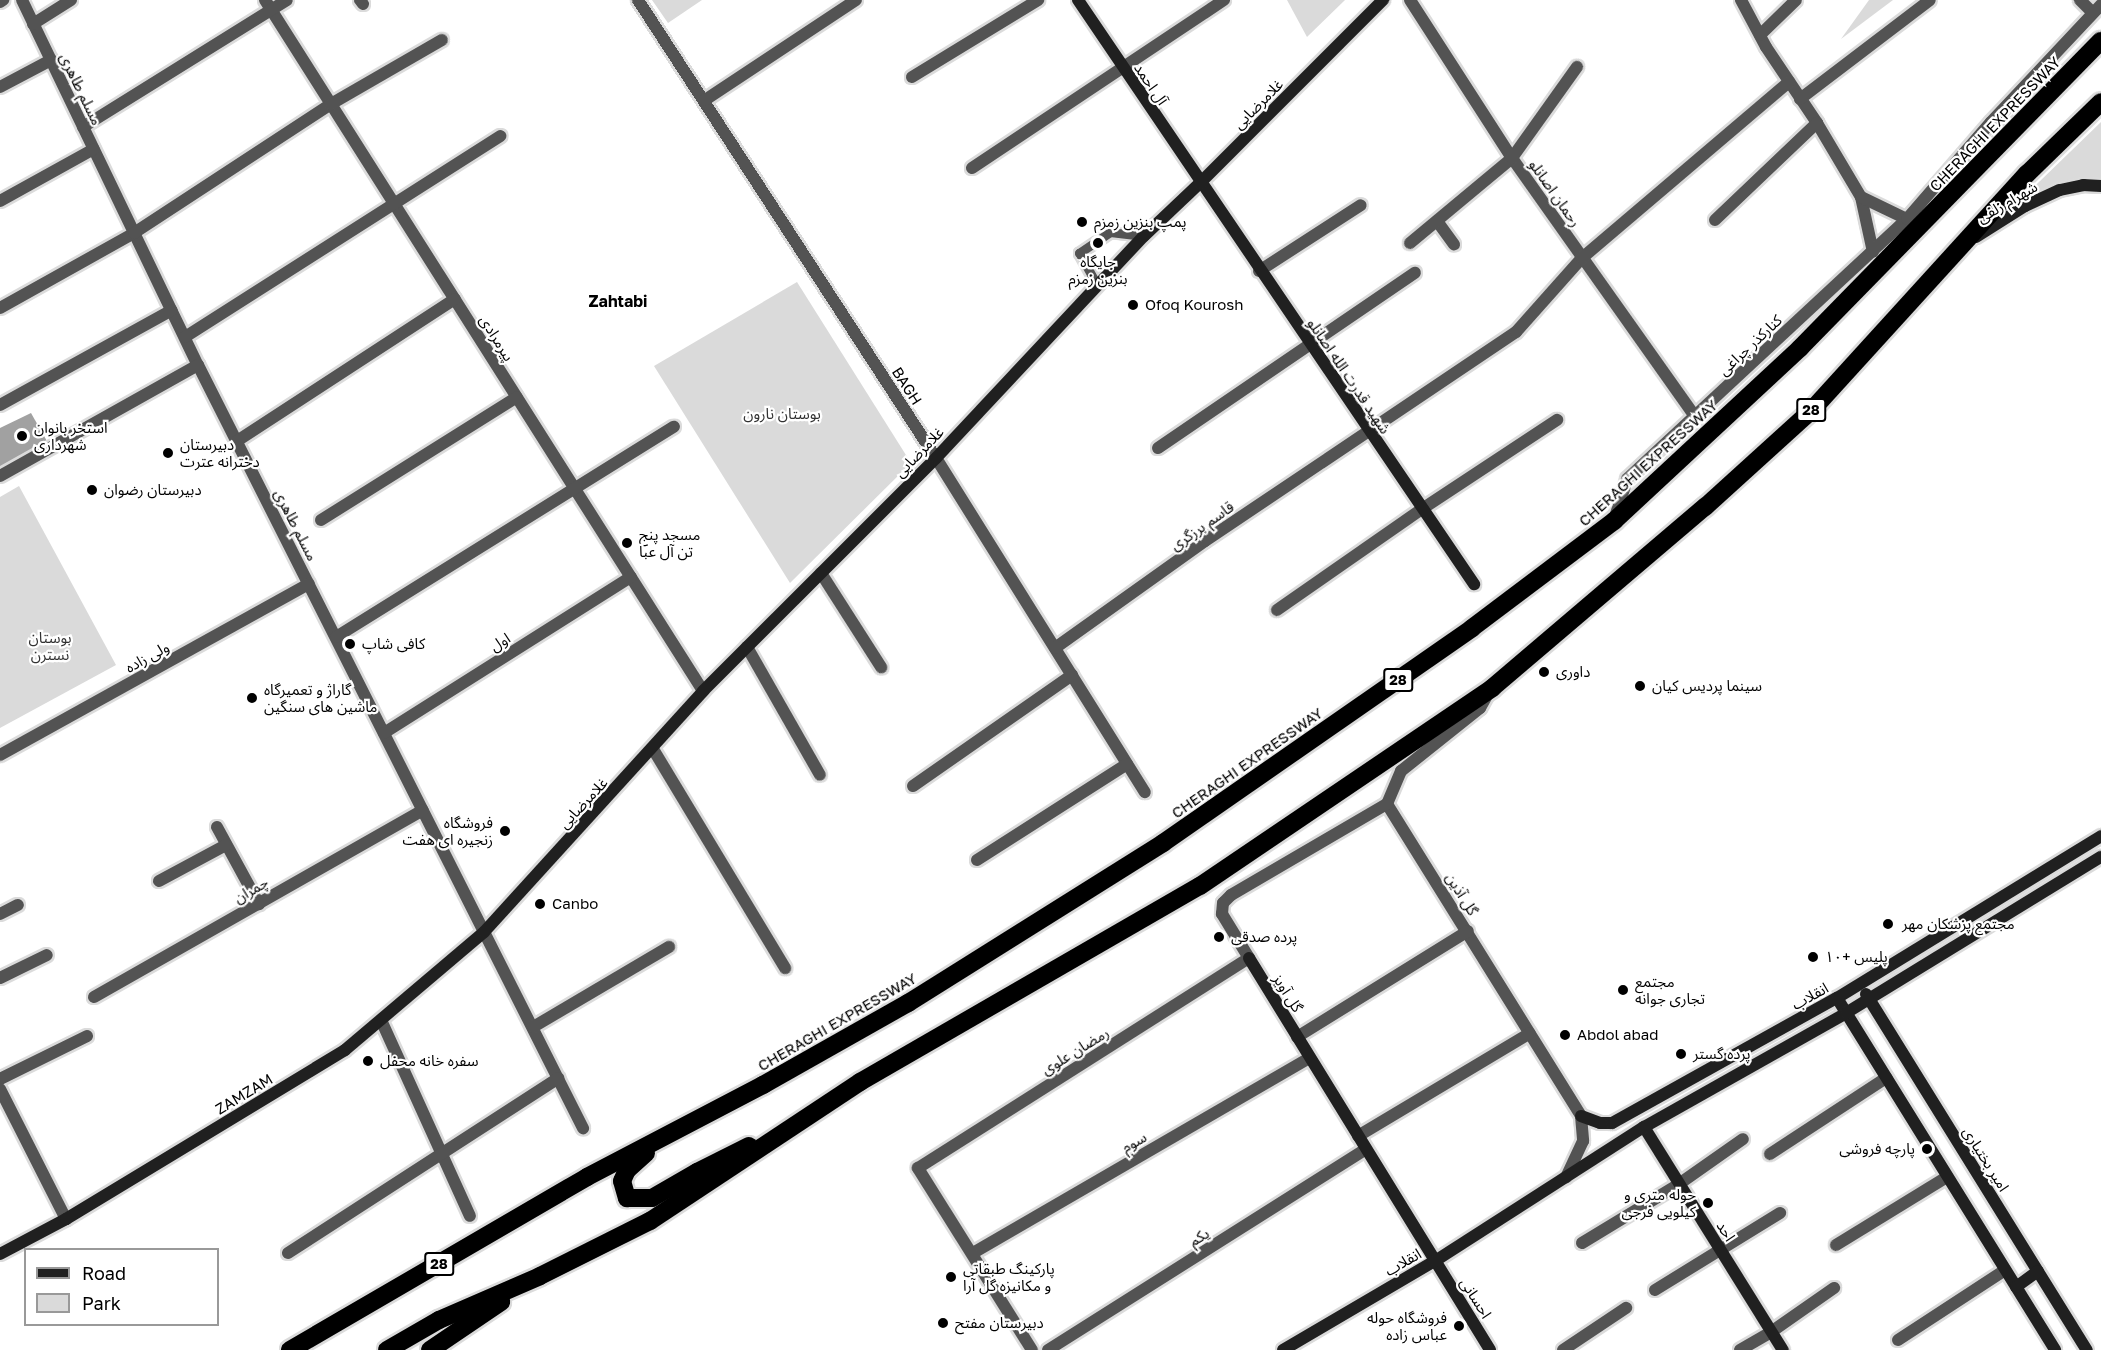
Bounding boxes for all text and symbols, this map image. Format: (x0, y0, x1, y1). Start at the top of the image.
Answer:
street label: مسلم طاهری (56, 50, 106, 128)
street label: CHERAGHI EXPRESSWAY (1926, 53, 2064, 195)
street label: آل احمد (1130, 60, 1172, 108)
street label: غلامرضایی (1229, 75, 1287, 133)
street label: رحمان اصانلو (1525, 156, 1585, 230)
street label: شهرام زلفی (1973, 177, 2041, 227)
place label: پمپ بنزین زمزم (1094, 213, 1187, 231)
marker: پمپ بنزین زمزم (1075, 215, 1089, 229)
marker: جایگاه بنزین زمزم (1091, 236, 1105, 250)
place label: جایگاه بنزین زمزم (1068, 252, 1128, 287)
district label: Zahtabi (589, 291, 647, 311)
place label: Ofoq Kourosh (1145, 296, 1243, 314)
marker: Ofoq Kourosh (1126, 298, 1140, 312)
street label: کنارکذر چراغی (1714, 311, 1786, 379)
street label: پیرمرادی (476, 312, 518, 364)
street label: شهید قدرت الله اصانلو (1304, 315, 1394, 437)
street label: BAGH (888, 364, 926, 408)
street label: CHERAGHI EXPRESSWAY (1575, 396, 1721, 530)
road number: 28 (1796, 399, 1826, 421)
park label: بوستان نارون (743, 405, 821, 423)
place label: استخر بانوان شهرداری (34, 418, 108, 453)
street label: غلامرضایی (891, 423, 947, 481)
marker: استخر بانوان شهرداری (15, 429, 29, 443)
place label: دبیرستان دخترانه عترت (180, 435, 260, 470)
marker: دبیرستان دخترانه عترت (161, 446, 175, 460)
place label: دبیرستان رضوان (104, 481, 202, 499)
marker: دبیرستان رضوان (85, 483, 99, 497)
street label: مسلم طاهری (270, 486, 322, 564)
street label: قاسم برزگری (1167, 498, 1237, 554)
place label: مسجد پنج تن آل عبا (639, 525, 700, 560)
marker: مسجد پنج تن آل عبا (620, 536, 634, 550)
park label: بوستان نسترن (28, 628, 72, 663)
street label: اول (486, 629, 514, 655)
place label: کافی شاپ (362, 635, 425, 653)
marker: کافی شاپ (343, 637, 357, 651)
street label: ولی زاده (122, 638, 172, 676)
place label: داوری (1556, 663, 1590, 681)
marker: داوری (1537, 665, 1551, 679)
road number: 28 (1383, 669, 1413, 691)
place label: سینما پردیس کیان (1652, 677, 1762, 695)
marker: سینما پردیس کیان (1633, 679, 1647, 693)
place label: گاراژ و تعمیرگاه ماشین های سنگین (264, 680, 377, 715)
marker: گاراژ و تعمیرگاه ماشین های سنگین (245, 691, 259, 705)
street label: CHERAGHI EXPRESSWAY (1168, 704, 1326, 822)
street label: غلامرضایی (555, 774, 611, 832)
place label: فروشگاه زنجیره ای هفت (402, 813, 493, 848)
marker: فروشگاه زنجیره ای هفت (498, 824, 512, 838)
street label: گل آذین (1442, 869, 1482, 919)
street label: چمران (231, 873, 271, 907)
place label: Canbo (552, 895, 598, 913)
marker: Canbo (533, 897, 547, 911)
marker: مجتمع پزشکان مهر (1879, 915, 1897, 933)
place label: مجتمع پزشکان مهر (1902, 915, 2015, 933)
place label: پرده صدقی (1231, 928, 1297, 946)
marker: پرده صدقی (1212, 930, 1226, 944)
place label: پلیس +۱۰ (1825, 948, 1888, 966)
marker: پلیس +۱۰ (1806, 950, 1820, 964)
street label: CHERAGHI EXPRESSWAY (755, 969, 919, 1075)
street label: گل آویز (1269, 971, 1307, 1015)
place label: مجتمع تجاری جوانه (1635, 972, 1705, 1007)
street label: انقلاب (1789, 979, 1831, 1013)
marker: مجتمع تجاری جوانه (1616, 983, 1630, 997)
street label: رمضان علوی (1038, 1023, 1112, 1079)
place label: Abdol abad (1577, 1026, 1658, 1044)
marker: Abdol abad (1558, 1028, 1572, 1042)
place label: پرده گستر (1693, 1045, 1750, 1063)
marker: پرده گستر (1674, 1047, 1688, 1061)
place label: سفره خانه محفل (380, 1052, 478, 1070)
marker: سفره خانه محفل (361, 1054, 375, 1068)
street label: ZAMZAM (212, 1070, 276, 1118)
street label: امیر بختیاری (1959, 1123, 2013, 1195)
street label: سوم (1118, 1128, 1150, 1156)
place label: پارچه فروشی (1839, 1140, 1915, 1158)
marker: پارچه فروشی (1920, 1142, 1934, 1156)
place label: حوله متری و کیلویی فرجی (1621, 1185, 1696, 1220)
marker: حوله متری و کیلویی فرجی (1701, 1196, 1715, 1210)
street label: احد (1713, 1218, 1739, 1244)
street label: یکم (1186, 1224, 1212, 1250)
street label: انقلاب (1382, 1244, 1424, 1280)
legend (24, 1248, 219, 1326)
road number: 28 (424, 1253, 454, 1275)
place label: پارکینگ طبقاتی و مکانیزه گل آرا (963, 1259, 1055, 1294)
text: Road (82, 1262, 126, 1284)
marker: پارکینگ طبقاتی و مکانیزه گل آرا (944, 1270, 958, 1284)
street label: احسانی (1457, 1274, 1495, 1322)
text: Park (82, 1292, 121, 1314)
place label: فروشگاه حوله عباس زاده (1367, 1308, 1447, 1343)
place label: دبیرستان مفتح (955, 1314, 1044, 1332)
marker: دبیرستان مفتح (936, 1316, 950, 1330)
marker: فروشگاه حوله عباس زاده (1452, 1319, 1466, 1333)

